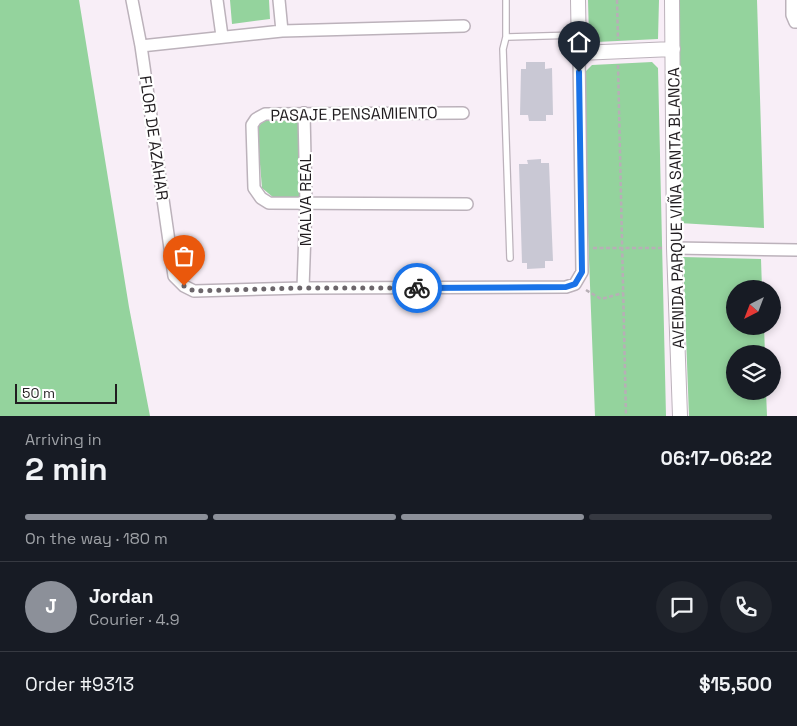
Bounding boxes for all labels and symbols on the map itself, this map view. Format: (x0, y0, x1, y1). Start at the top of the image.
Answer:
pin (558, 21, 600, 72)
street label: AVENIDA PARQUE VIÑA SANTA BLANCA (663, 67, 689, 349)
street label: FLOR DE AZAHAR (135, 74, 173, 202)
street label: PASAJE PENSAMIENTO (270, 102, 438, 126)
street label: MALVA REAL (295, 154, 316, 246)
pin (163, 235, 205, 286)
courier (392, 263, 442, 313)
north arrow (726, 280, 781, 335)
scale bar (15, 381, 118, 404)

